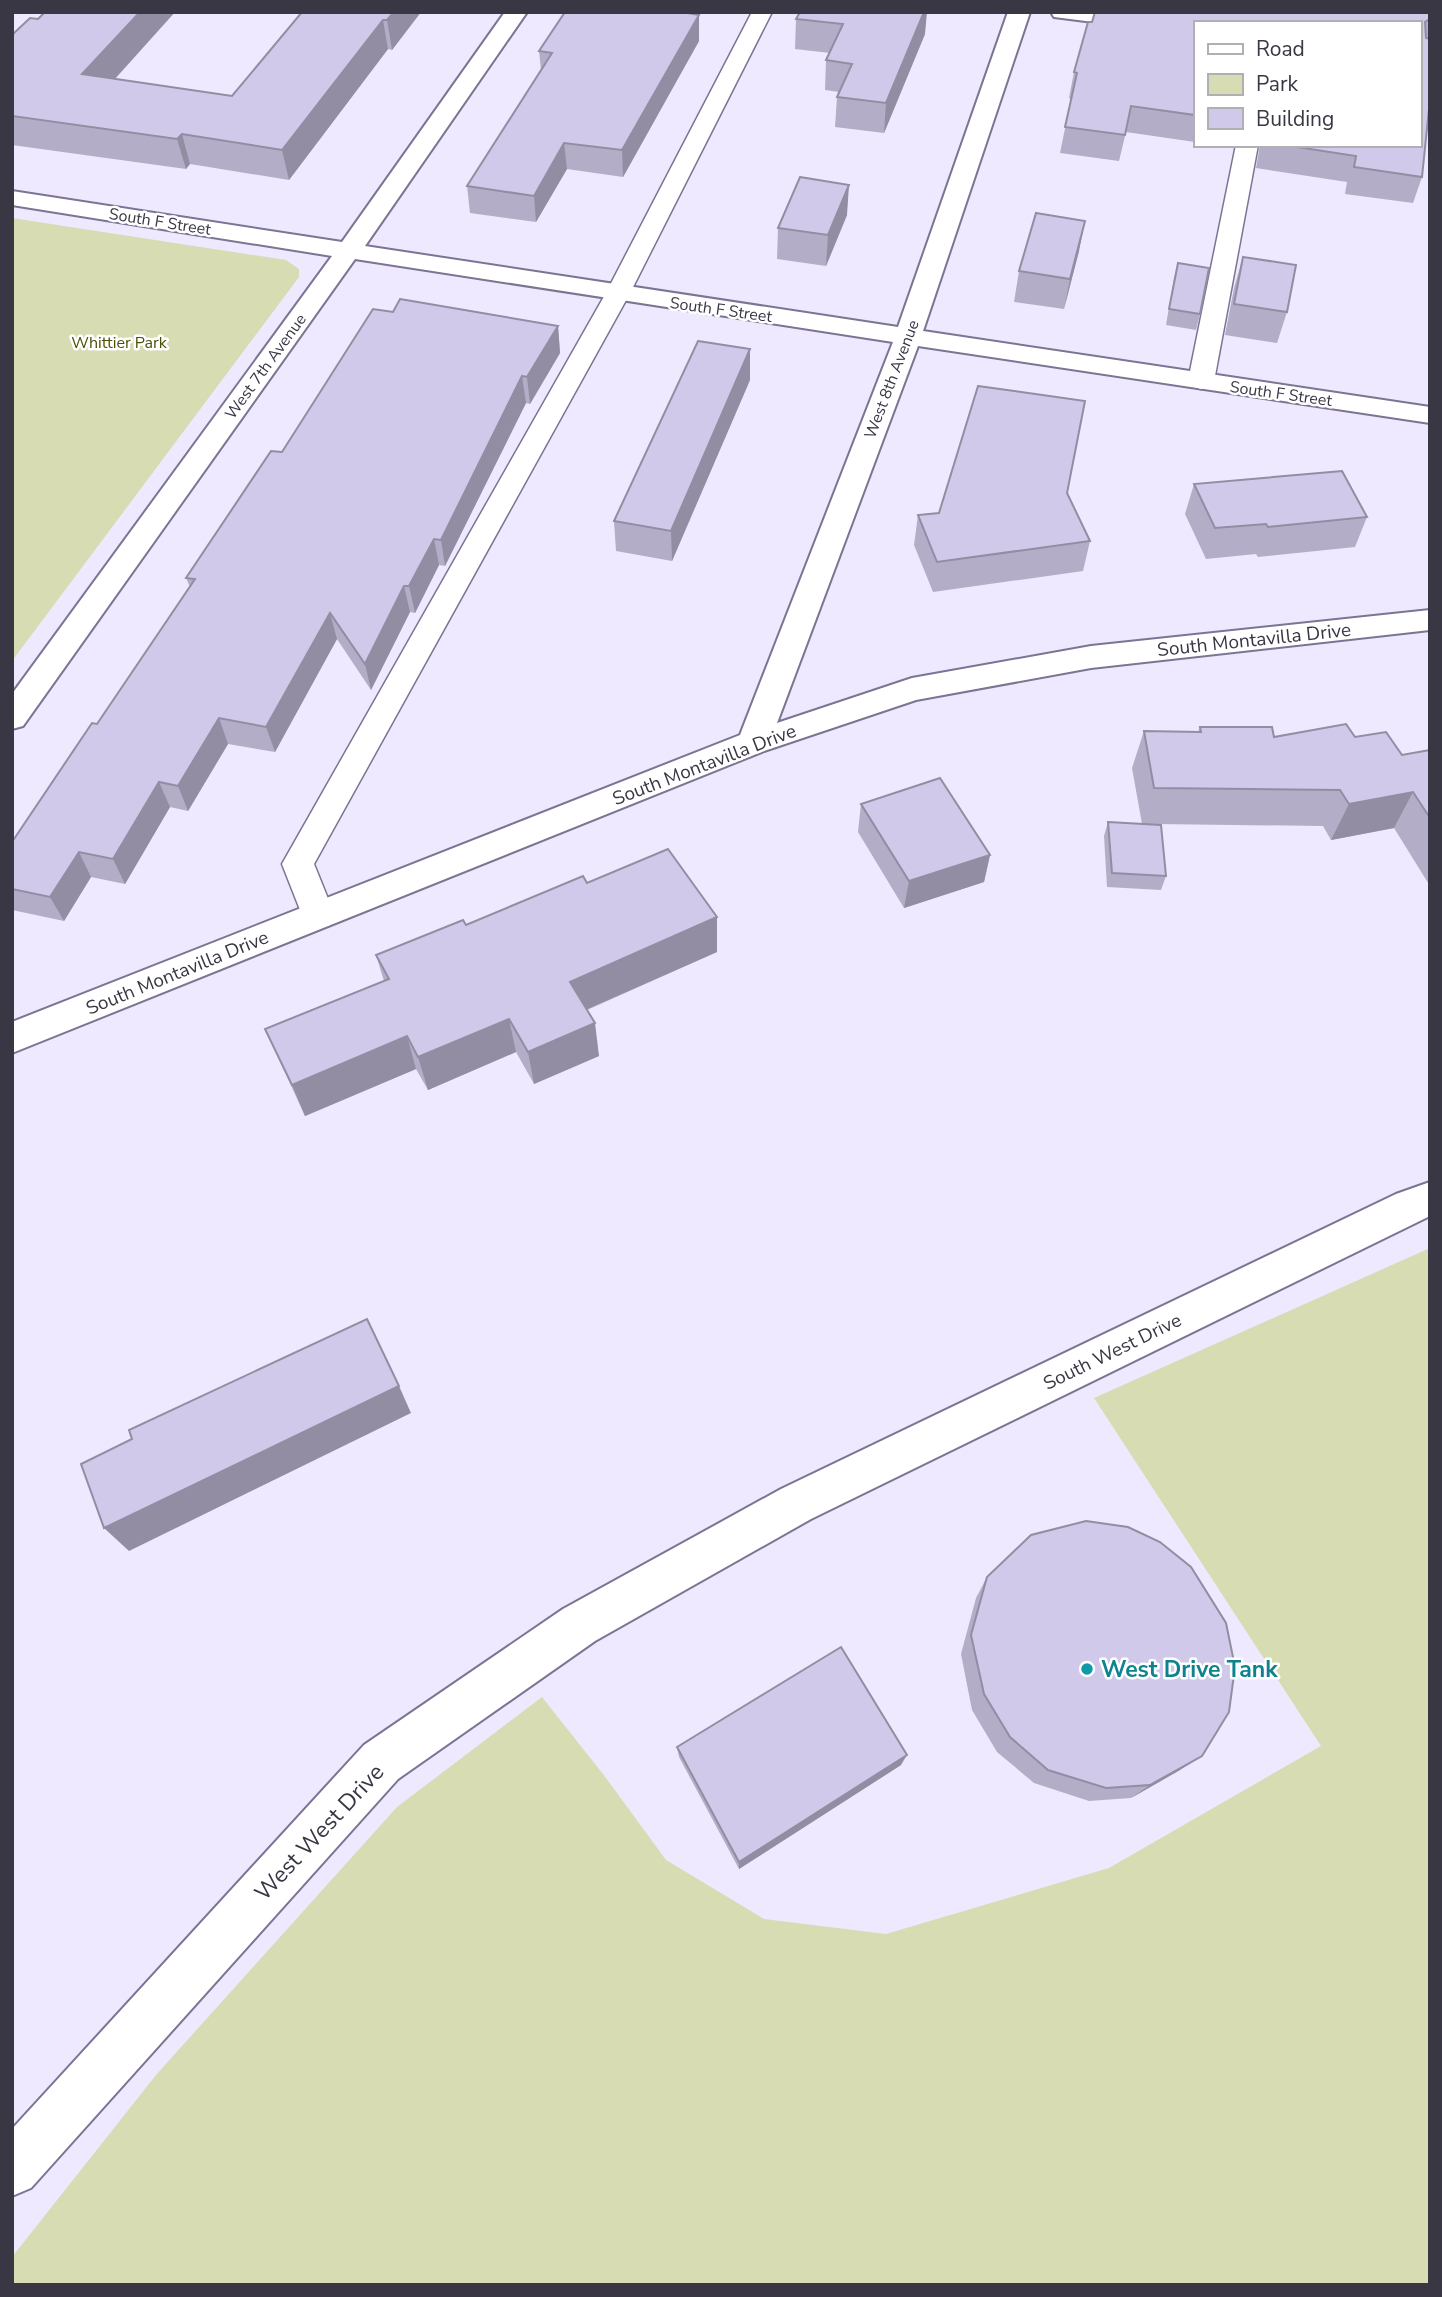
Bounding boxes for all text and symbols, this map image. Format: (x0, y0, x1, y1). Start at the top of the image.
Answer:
legend (1194, 21, 1421, 147)
text: Road (1256, 35, 1305, 63)
text: Park (1256, 70, 1298, 98)
text: Building (1256, 105, 1334, 133)
street label: South F Street (107, 203, 213, 241)
street label: South F Street (668, 292, 774, 328)
street label: West 7th Avenue (220, 309, 312, 424)
street label: West 8th Avenue (859, 317, 925, 442)
park label: Whittier Park (71, 332, 168, 354)
street label: South F Street (1228, 376, 1334, 412)
street label: South Montavilla Drive (1156, 617, 1352, 663)
street label: South Montavilla Drive (609, 718, 800, 812)
street label: South Montavilla Drive (82, 924, 273, 1021)
street label: South West Drive (1039, 1307, 1186, 1397)
place label: West Drive Tank (1101, 1654, 1278, 1685)
marker: West Drive Tank (1079, 1661, 1095, 1677)
street label: West West Drive (248, 1757, 391, 1908)

